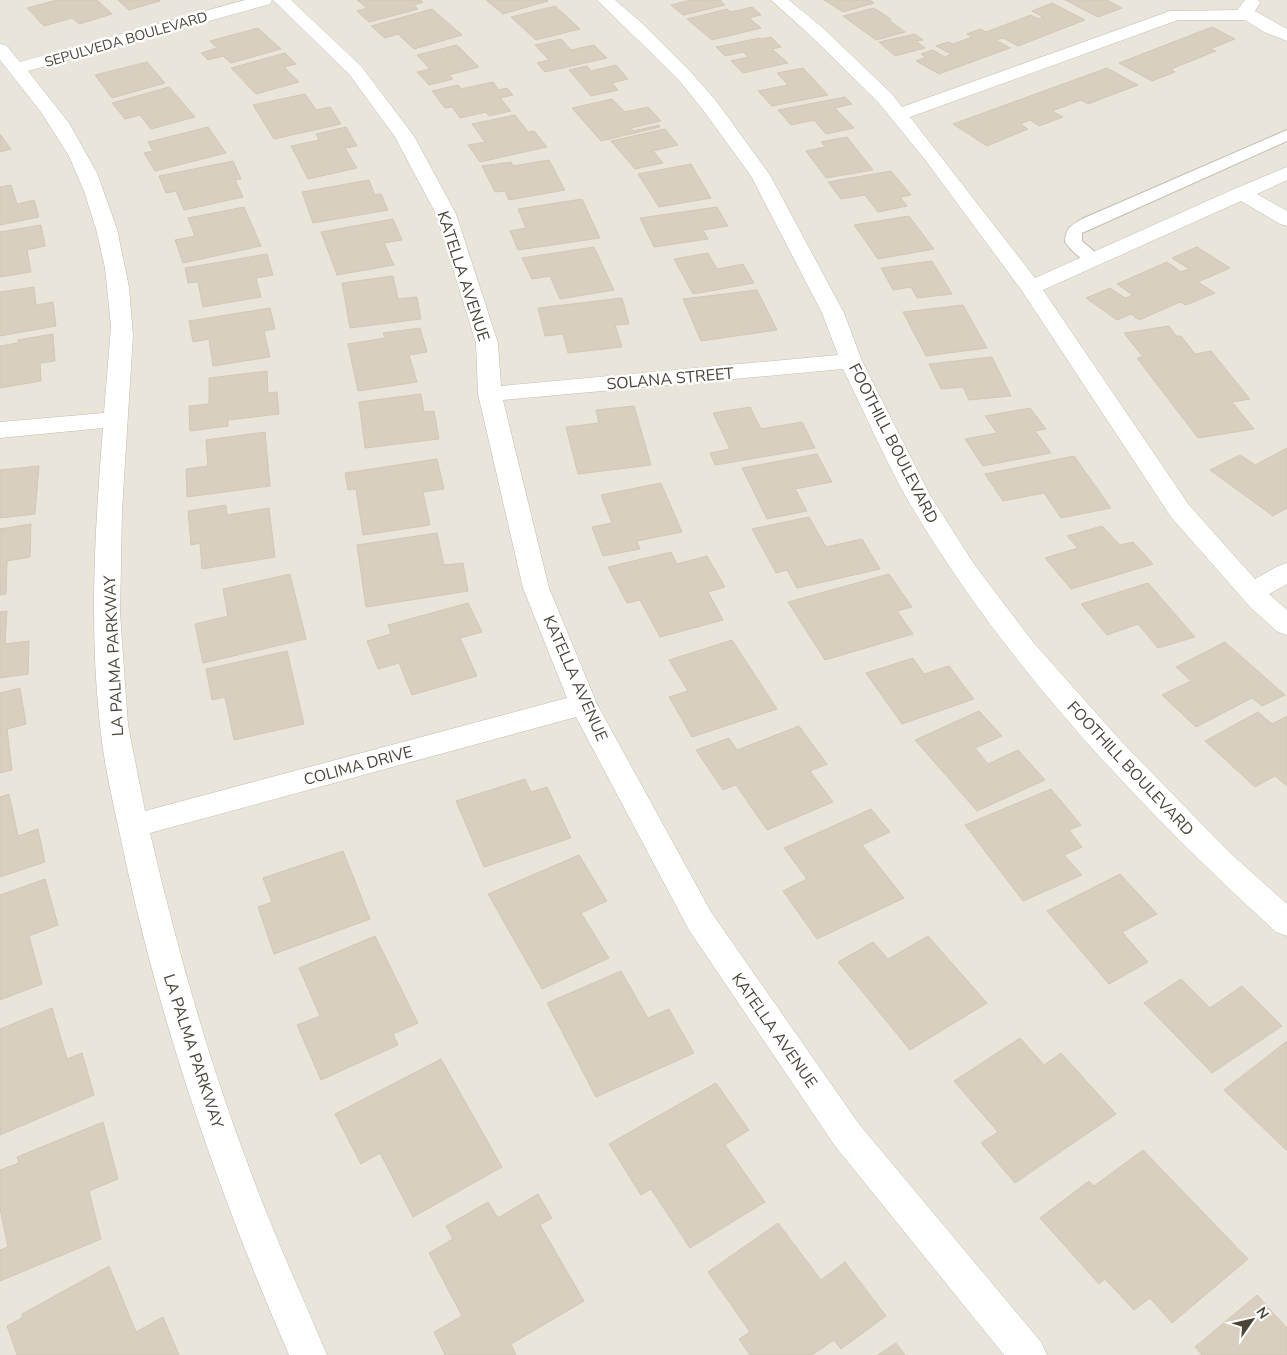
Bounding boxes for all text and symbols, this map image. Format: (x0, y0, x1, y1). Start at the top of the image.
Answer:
street label: SEPULVEDA BOULEVARD (42, 7, 210, 72)
street label: KATELLA AVENUE (432, 208, 494, 344)
street label: FOOTHILL BOULEVARD (843, 360, 943, 527)
street label: SOLANA STREET (605, 362, 735, 396)
street label: LA PALMA PARKWAY (99, 575, 129, 737)
street label: KATELLA AVENUE (537, 612, 613, 745)
street label: FOOTHILL BOULEVARD (1062, 697, 1199, 841)
street label: COLIMA DRIVE (301, 741, 415, 791)
street label: KATELLA AVENUE (726, 969, 822, 1092)
street label: LA PALMA PARKWAY (158, 971, 229, 1132)
north arrow (1227, 1295, 1277, 1345)
text: N (1252, 1303, 1273, 1323)

